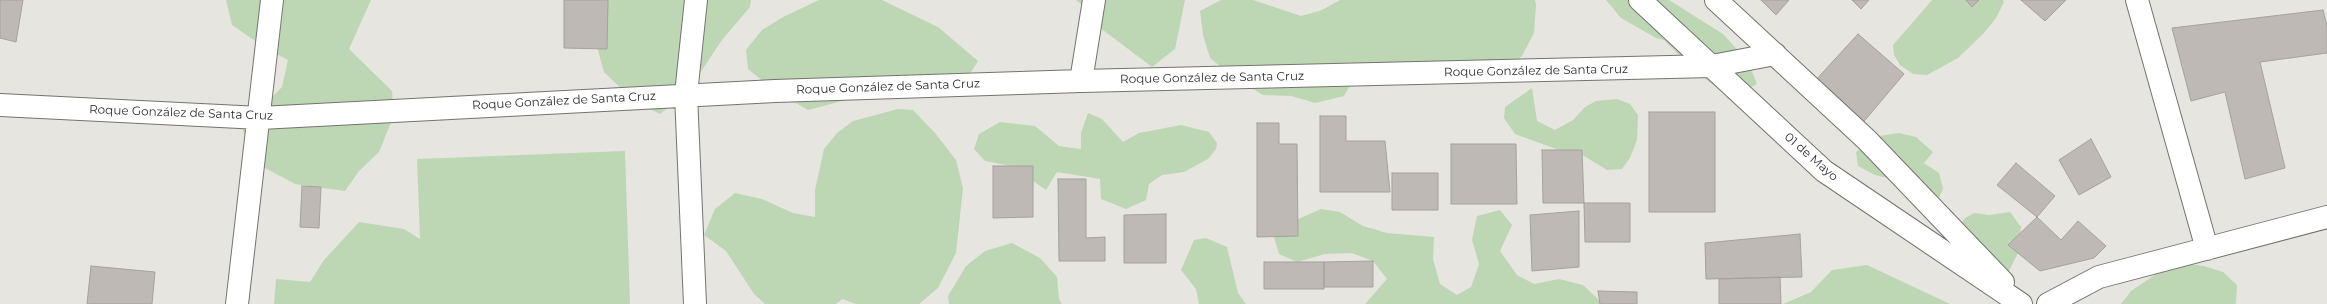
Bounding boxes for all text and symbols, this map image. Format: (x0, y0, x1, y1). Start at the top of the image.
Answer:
street label: Roque González de Santa Cruz (1444, 62, 1628, 80)
street label: Roque González de Santa Cruz (1120, 69, 1304, 87)
street label: Roque González de Santa Cruz (796, 77, 980, 97)
street label: Roque González de Santa Cruz (472, 89, 656, 113)
street label: Roque González de Santa Cruz (89, 103, 273, 123)
street label: 01 de Mayo (1781, 130, 1841, 184)

